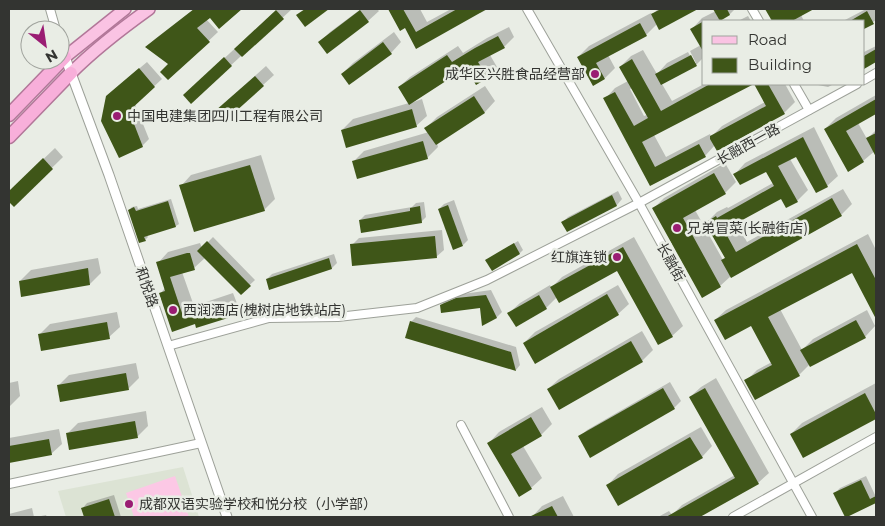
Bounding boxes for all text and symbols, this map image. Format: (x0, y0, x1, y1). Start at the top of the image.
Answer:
north arrow (20, 20, 70, 70)
legend (702, 20, 865, 85)
text: Road (748, 30, 787, 49)
text: N (42, 46, 61, 67)
text: Building (748, 55, 812, 74)
place label: 成华区兴胜食品经营部 (445, 65, 585, 83)
marker: 成华区兴胜食品经营部 (589, 68, 601, 80)
place label: 中国电建集团四川工程有限公司 (127, 107, 323, 125)
marker: 中国电建集团四川工程有限公司 (111, 110, 123, 122)
street label: 长融西一路 (713, 119, 783, 169)
place label: 兄弟冒菜(长融街店) (687, 219, 808, 237)
marker: 兄弟冒菜(长融街店) (671, 222, 683, 234)
street label: 长融街 (653, 239, 689, 285)
place label: 红旗连锁 (551, 248, 607, 266)
marker: 红旗连锁 (611, 251, 623, 263)
street label: 和悦路 (132, 264, 162, 310)
place label: 西润酒店(槐树店地铁站店) (183, 301, 346, 319)
marker: 西润酒店(槐树店地铁站店) (167, 304, 179, 316)
place label: 成都双语实验学校和悦分校（小学部） (139, 495, 377, 513)
marker: 成都双语实验学校和悦分校（小学部） (123, 498, 135, 510)

